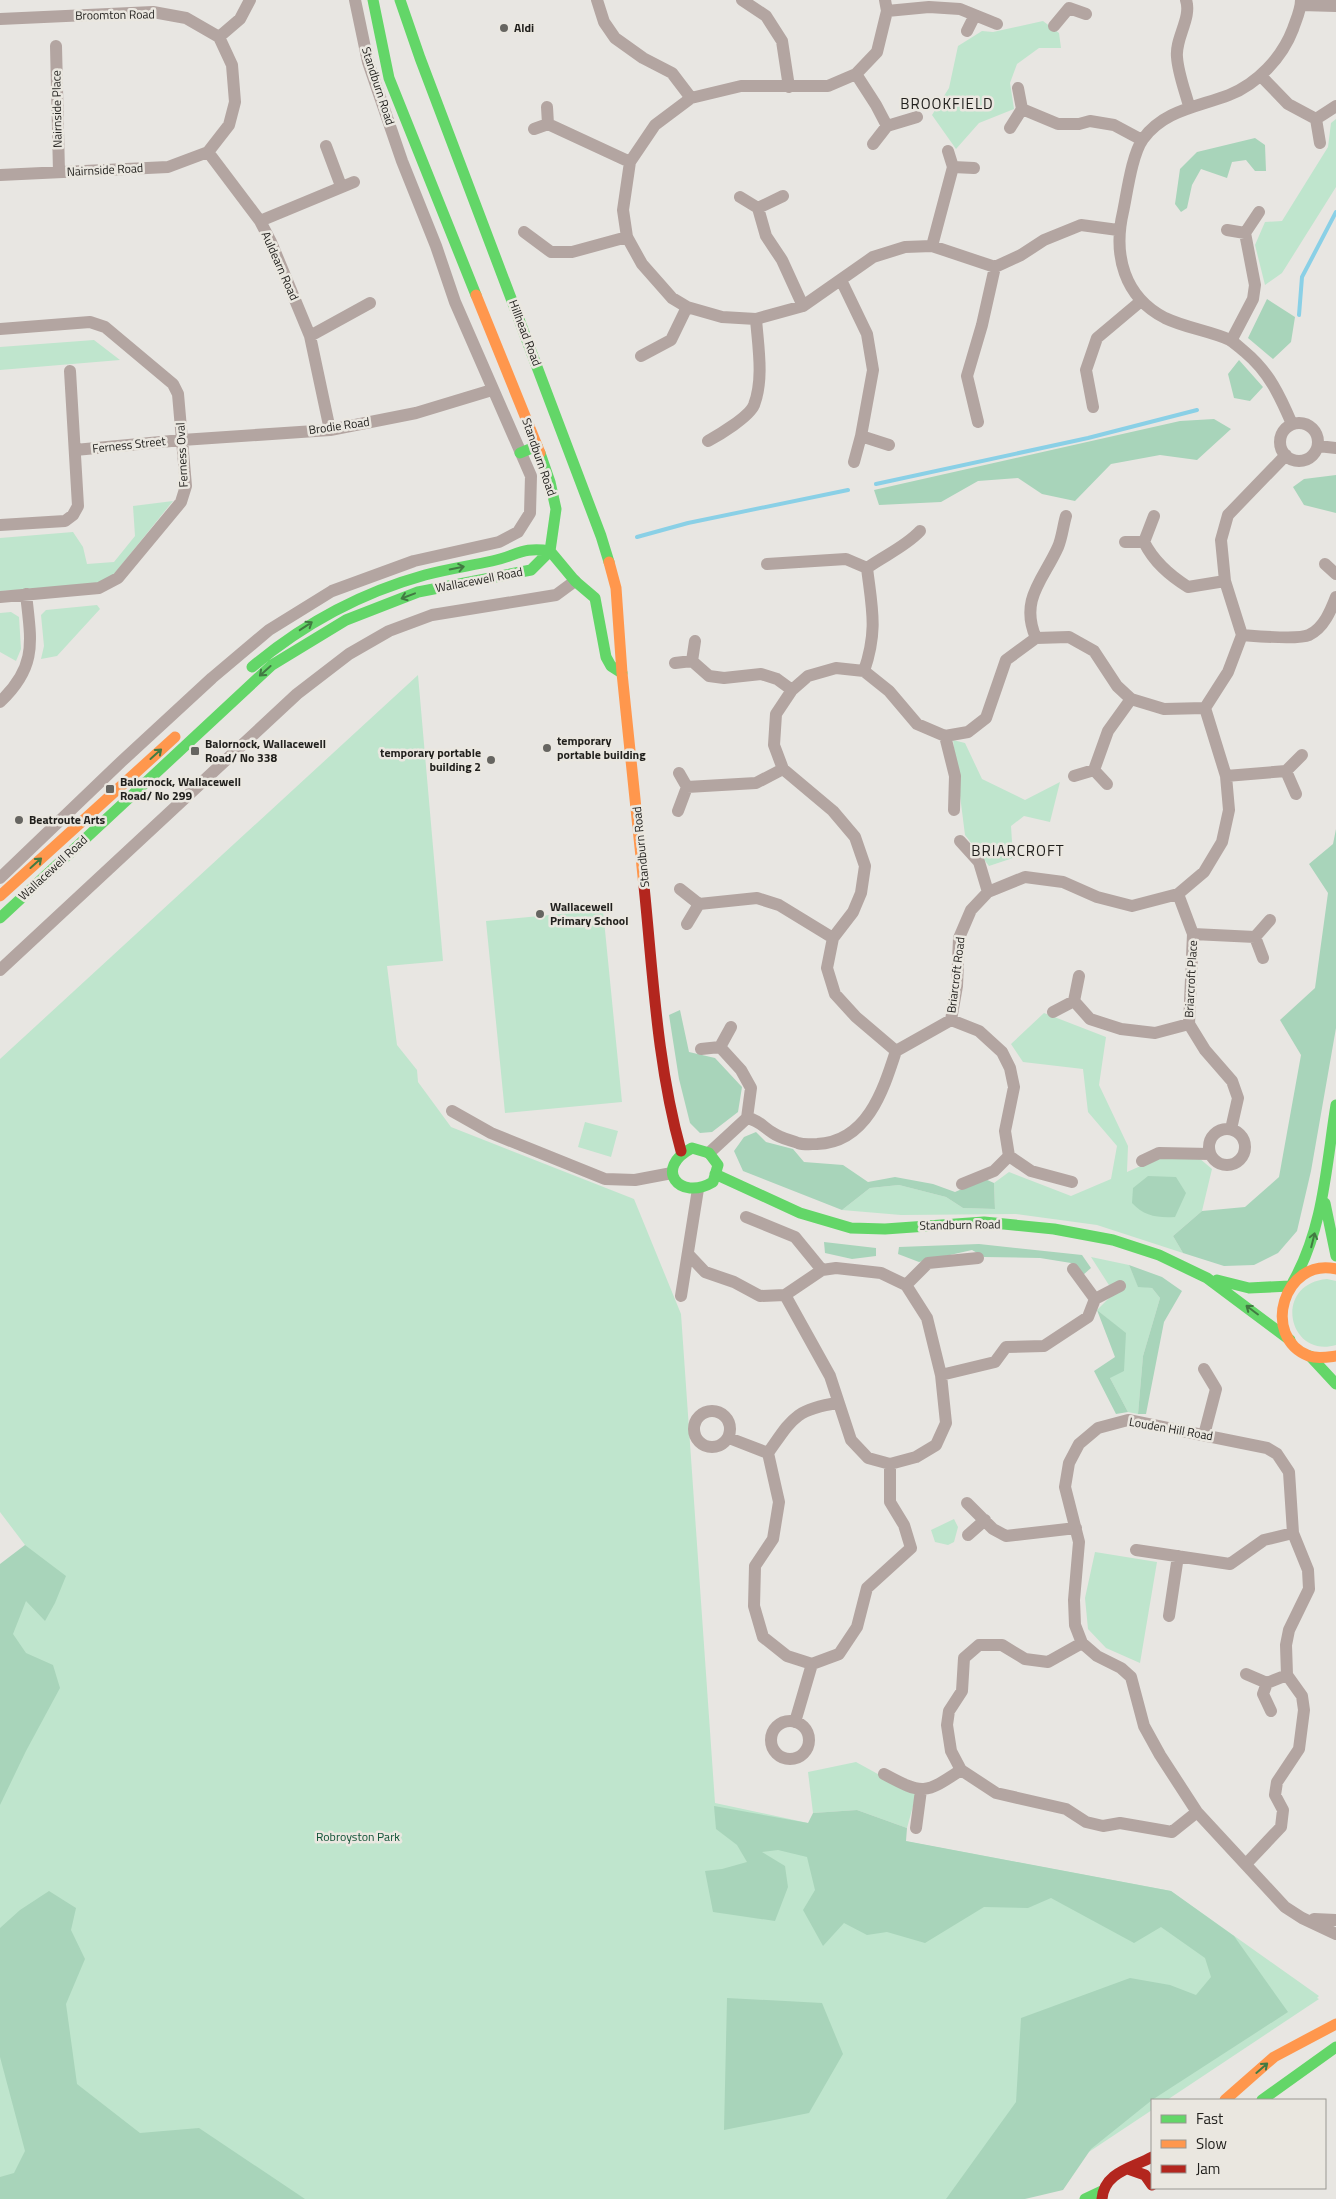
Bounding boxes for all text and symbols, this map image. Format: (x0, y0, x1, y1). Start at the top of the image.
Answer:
street label: Broomton Road (75, 4, 155, 25)
place label: Aldi (514, 18, 534, 37)
marker: Aldi (498, 22, 510, 34)
street label: Standburn Road (357, 44, 400, 127)
street label: Nairnside Place (46, 70, 67, 148)
district label: BROOKFIELD (900, 92, 994, 115)
street label: Nairnside Road (66, 158, 144, 181)
street label: Auldearn Road (257, 228, 304, 303)
street label: Hillhead Road (504, 297, 547, 369)
street label: Brodie Road (307, 412, 371, 439)
street label: Standburn Road (517, 415, 562, 498)
street label: Ferness Oval (170, 422, 193, 488)
street label: Ferness Street (91, 431, 167, 458)
street label: Wallacewell Road (434, 562, 524, 597)
one-way arrow (449, 563, 465, 572)
one-way arrow (400, 592, 416, 601)
one-way arrow (299, 621, 313, 631)
one-way arrow (258, 666, 271, 677)
place label: temporary portable building (557, 731, 646, 764)
place label: Balornock, Wallacewell Road/ No 338 (205, 734, 326, 767)
marker: temporary portable building (541, 742, 553, 754)
place label: temporary portable building 2 (380, 743, 481, 776)
marker: Balornock, Wallacewell Road/ No 338 (189, 745, 201, 757)
one-way arrow (150, 748, 163, 760)
marker: temporary portable building 2 (485, 754, 497, 766)
place label: Balornock, Wallacewell Road/ No 299 (120, 772, 241, 805)
marker: Balornock, Wallacewell Road/ No 299 (104, 783, 116, 795)
street label: Standburn Road (627, 806, 654, 888)
place label: Beatroute Arts (29, 810, 106, 829)
marker: Beatroute Arts (13, 814, 25, 826)
street label: Wallacewell Road (14, 831, 92, 905)
district label: BRIARCROFT (971, 839, 1065, 862)
one-way arrow (29, 858, 42, 870)
place label: Wallacewell Primary School (550, 897, 628, 930)
marker: Wallacewell Primary School (534, 908, 546, 920)
street label: Briarcroft Road (941, 936, 970, 1014)
street label: Briarcroft Place (1179, 940, 1202, 1018)
street label: Standburn Road (919, 1214, 1001, 1235)
one-way arrow (1308, 1233, 1318, 1249)
one-way arrow (1245, 1305, 1259, 1315)
street label: Louden Hill Road (1128, 1412, 1214, 1445)
park label: Robroyston Park (316, 1827, 400, 1846)
one-way arrow (1255, 2062, 1268, 2074)
legend (1151, 2099, 1326, 2189)
text: Fast (1196, 2107, 1224, 2130)
text: Slow (1196, 2132, 1227, 2155)
text: Jam (1196, 2157, 1220, 2180)

